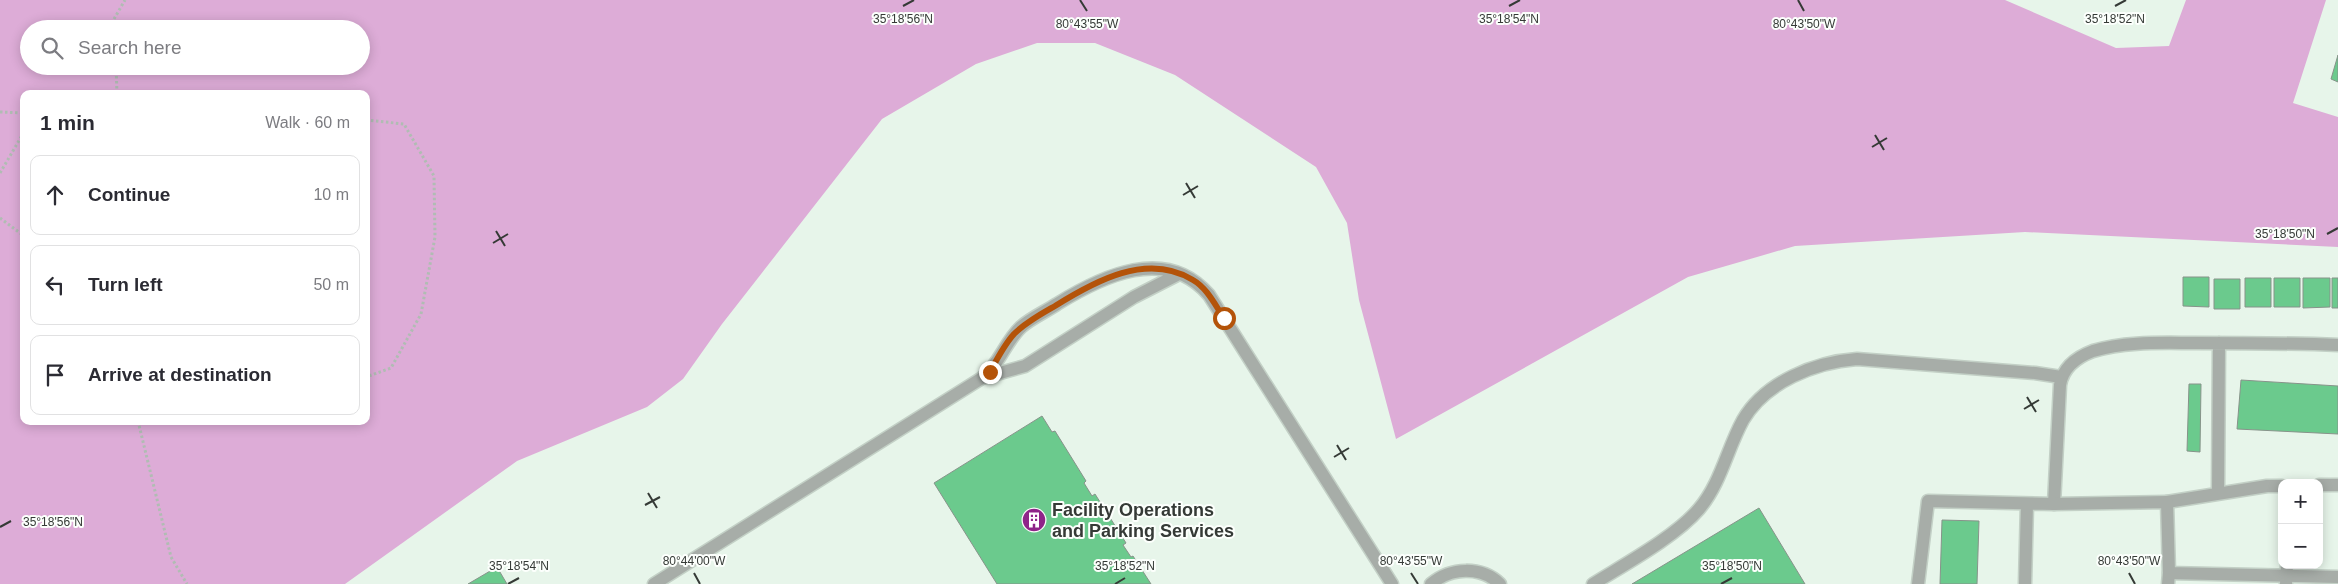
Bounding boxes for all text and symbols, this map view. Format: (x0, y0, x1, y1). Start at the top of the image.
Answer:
text: 35°18'56"N (873, 12, 933, 26)
text: 35°18'54"N (1479, 12, 1539, 26)
text: 35°18'52"N (2085, 12, 2145, 26)
text: 80°43'55"W (1056, 17, 1119, 31)
text: 80°43'50"W (1773, 17, 1836, 31)
search box (20, 20, 370, 75)
icon: search (38, 34, 66, 62)
text: Search here (78, 37, 182, 58)
text: 1 min (40, 111, 95, 134)
text: Walk · 60 m (265, 114, 350, 131)
icon: ahead (41, 181, 69, 209)
text: Continue (88, 184, 170, 205)
text: 10 m (313, 186, 349, 203)
text: 35°18'50"N (2255, 227, 2315, 241)
icon: left (41, 271, 69, 299)
text: Turn left (88, 274, 163, 295)
text: 50 m (313, 276, 349, 293)
route start (1213, 307, 1236, 330)
icon: arrive (41, 361, 69, 389)
route end (979, 361, 1002, 384)
text: Arrive at destination (88, 364, 272, 385)
map controls (2278, 479, 2323, 569)
button: + (2278, 479, 2323, 524)
place label: Facility Operations and Parking Services (1052, 500, 1234, 541)
building icon: Facility Operations and Parking Services (1021, 507, 1047, 533)
text: 35°18'56"N (23, 515, 83, 529)
button: − (2278, 524, 2323, 569)
text: 80°44'00"W (663, 554, 726, 568)
text: 80°43'55"W (1380, 554, 1443, 568)
text: 80°43'50"W (2098, 554, 2161, 568)
text: 35°18'54"N (489, 559, 549, 573)
text: 35°18'52"N (1095, 559, 1155, 573)
text: 35°18'50"N (1702, 559, 1762, 573)

